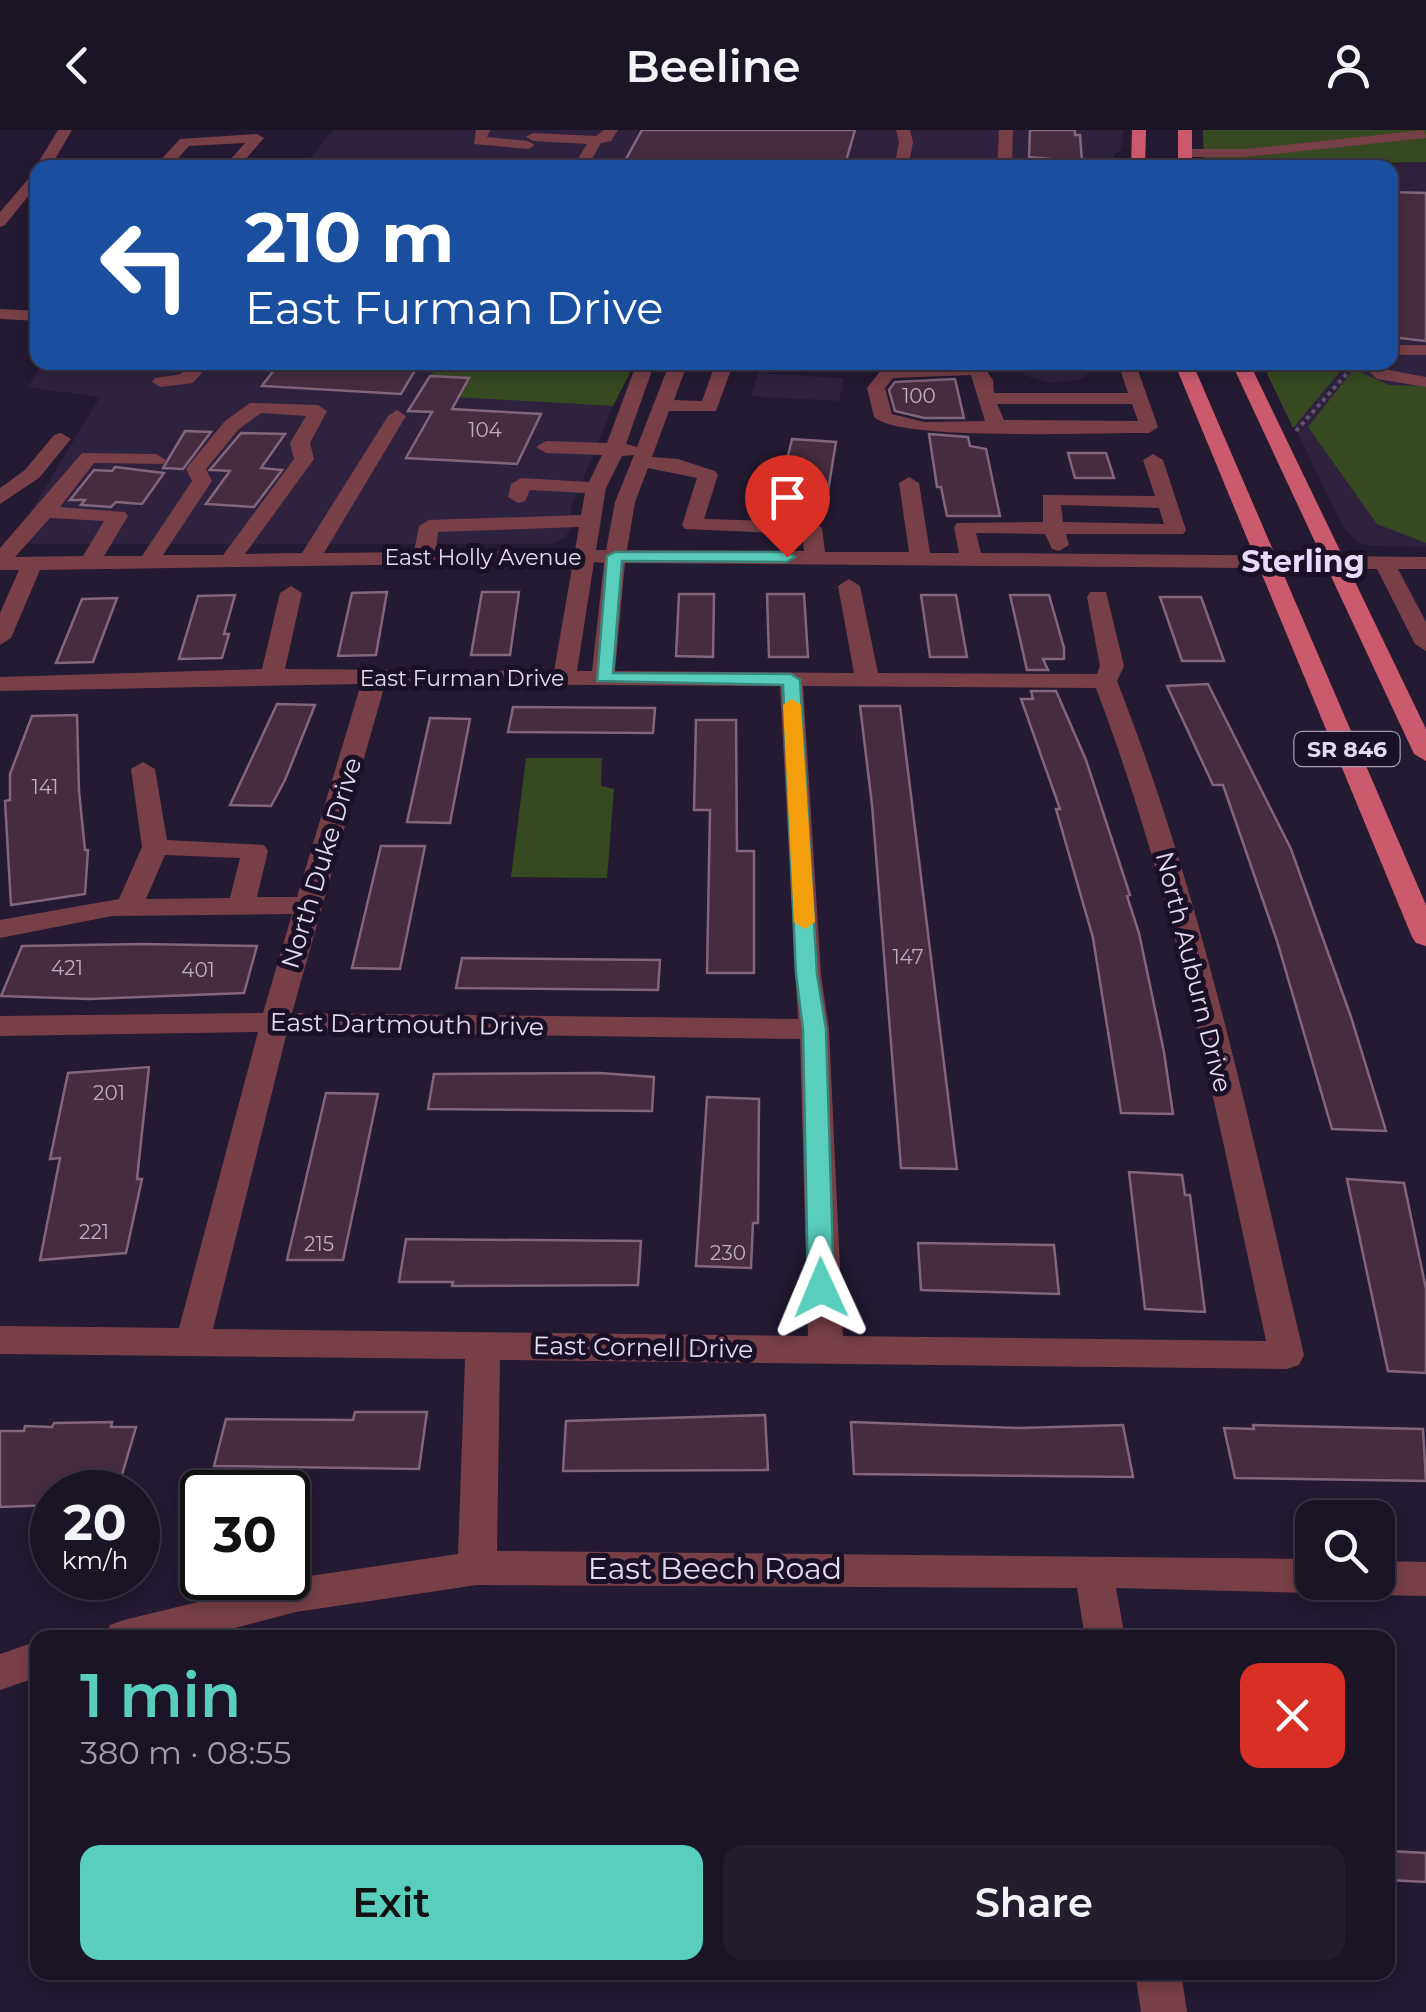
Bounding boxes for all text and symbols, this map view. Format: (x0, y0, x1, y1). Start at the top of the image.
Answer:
icon: back (50, 38, 105, 93)
text: Beeline (625, 38, 801, 93)
icon: person (1321, 38, 1376, 93)
text: 210 m (245, 194, 455, 280)
icon: left (80, 200, 210, 330)
text: East Furman Drive (245, 280, 663, 335)
house number: 100 (902, 384, 936, 408)
house number: 104 (468, 418, 502, 442)
pin (745, 455, 830, 558)
icon: arrive (760, 470, 815, 525)
district label: Sterling (1241, 543, 1365, 580)
street label: East Holly Avenue (384, 544, 582, 571)
street label: East Furman Drive (360, 665, 564, 692)
road number: SR 846 (1294, 732, 1400, 766)
street label: North Duke Drive (275, 754, 367, 972)
house number: 141 (31, 775, 59, 799)
street label: North Auburn Drive (1150, 849, 1238, 1095)
house number: 147 (892, 945, 924, 969)
house number: 421 (51, 956, 83, 980)
house number: 401 (181, 958, 215, 982)
street label: East Dartmouth Drive (270, 1007, 544, 1041)
house number: 201 (93, 1081, 125, 1105)
house number: 221 (79, 1220, 109, 1244)
house number: 215 (304, 1232, 334, 1256)
position arrow (769, 1236, 873, 1340)
house number: 230 (710, 1241, 746, 1265)
street label: East Cornell Drive (533, 1330, 753, 1364)
speed limit sign: 30 (180, 1470, 310, 1600)
text: 20 (63, 1492, 127, 1553)
map controls (1295, 1500, 1395, 1600)
button: search (1295, 1500, 1395, 1600)
text: km/h (62, 1545, 128, 1575)
street label: East Beech Road (588, 1550, 842, 1587)
text: 1 min (80, 1659, 241, 1732)
button: close (1240, 1663, 1345, 1768)
text: 380 m · 08:55 (80, 1733, 291, 1772)
button: Exit (80, 1845, 703, 1960)
button: Share (723, 1845, 1345, 1960)

